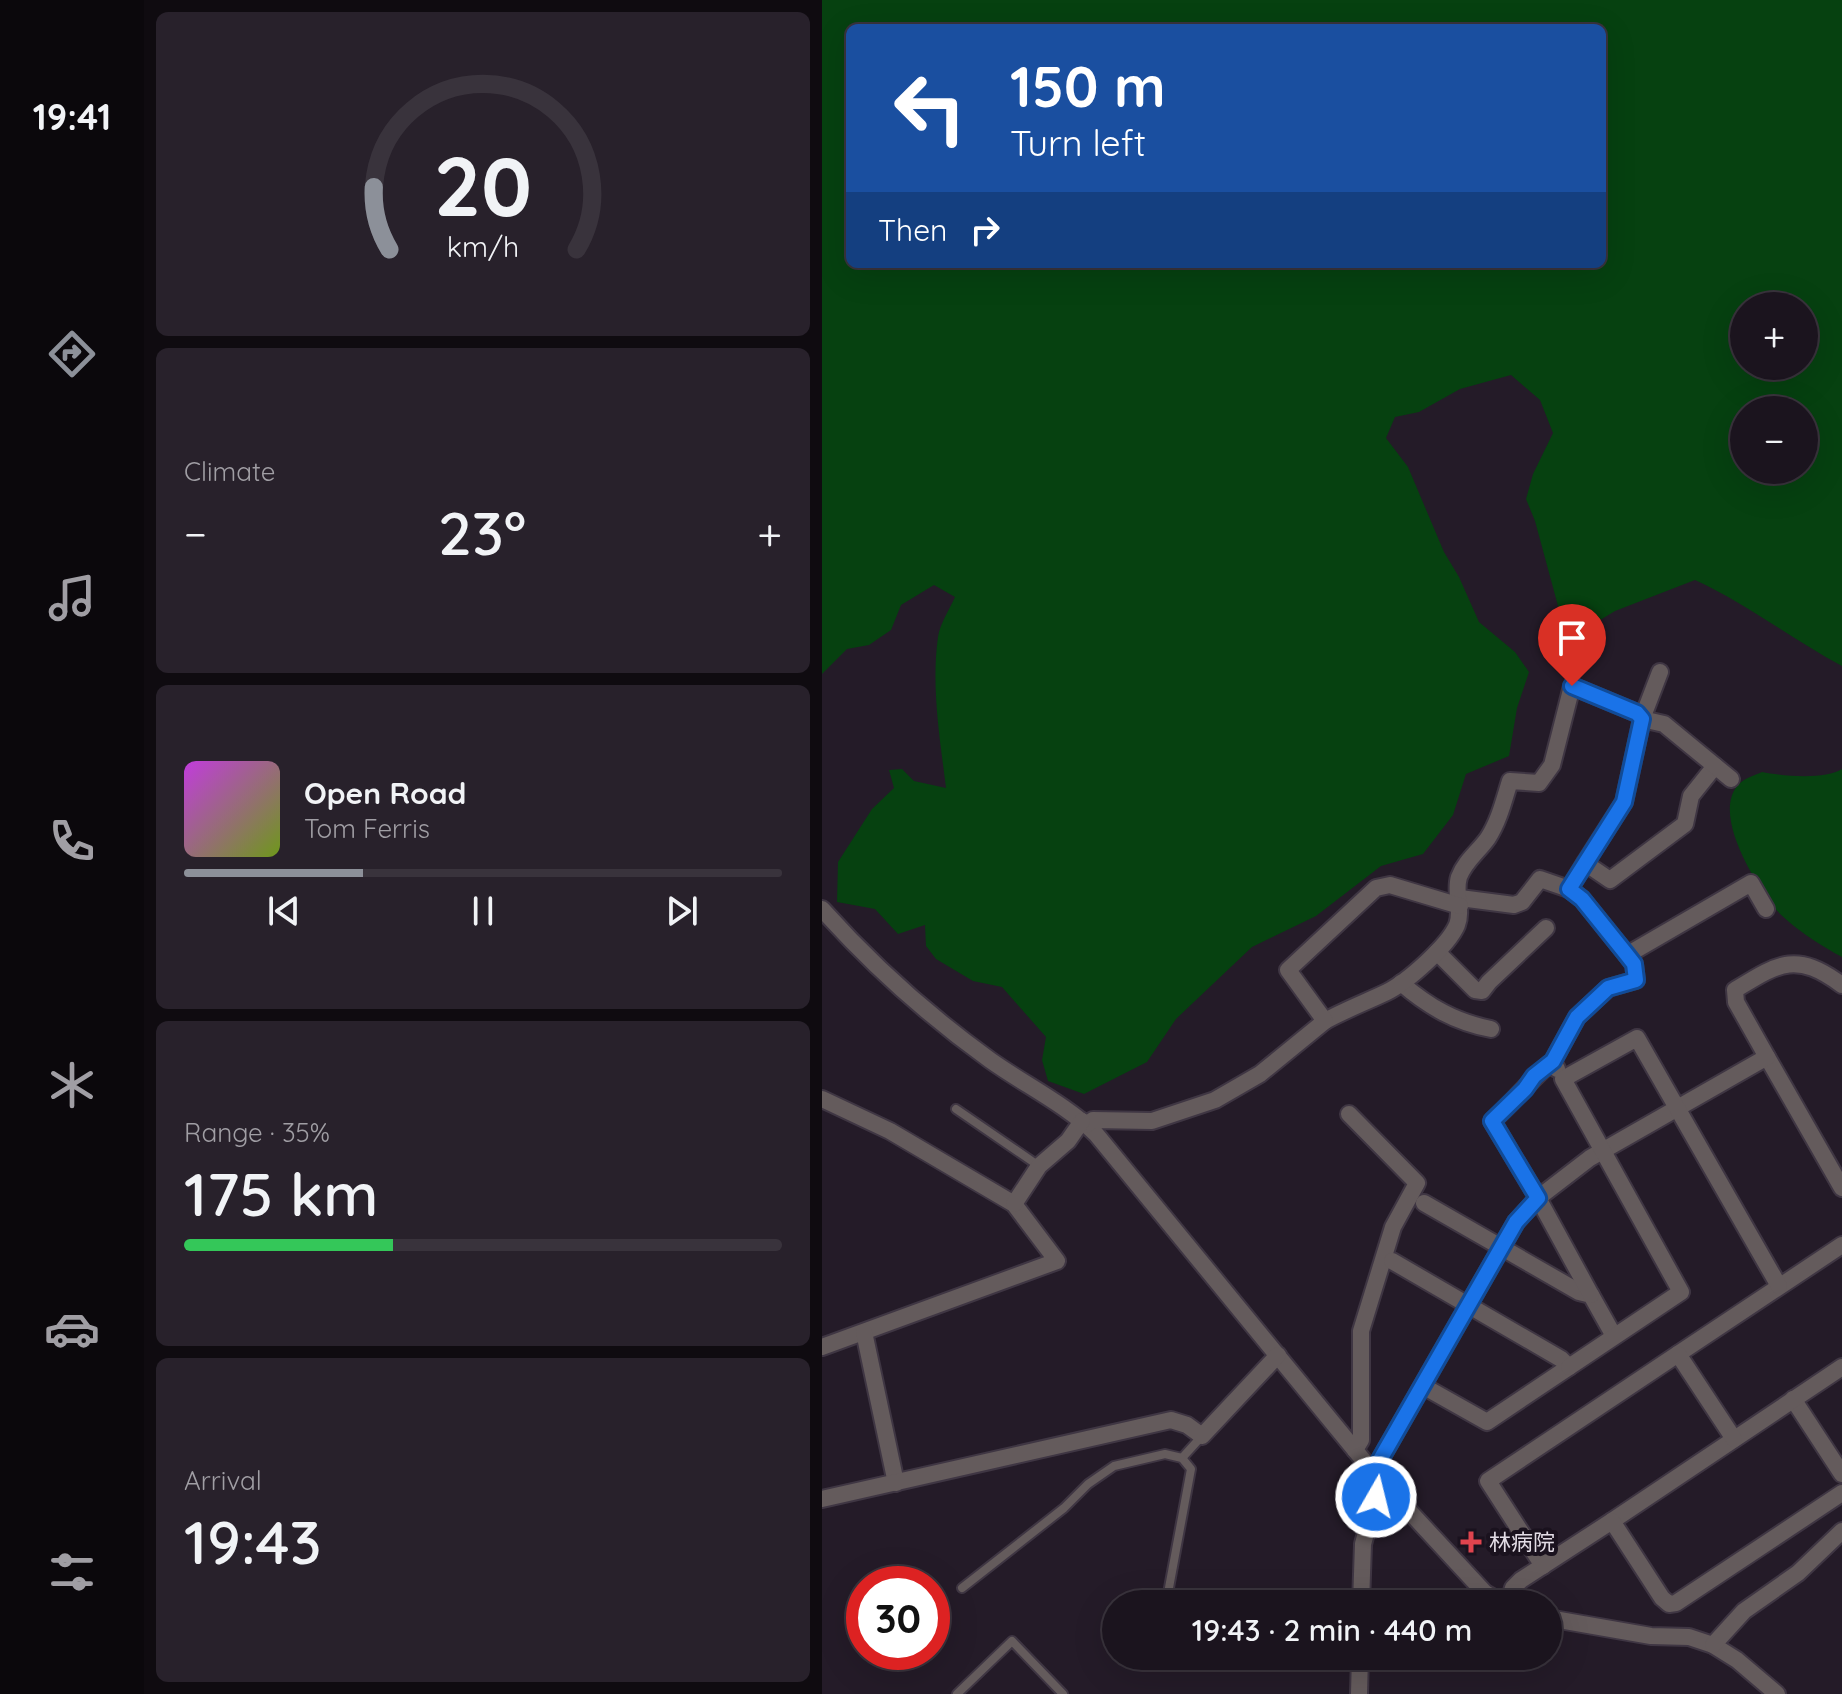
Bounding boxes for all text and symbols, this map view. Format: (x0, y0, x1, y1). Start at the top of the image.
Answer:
text: 150 m (1010, 51, 1166, 121)
icon: left (878, 56, 982, 160)
text: 19:41 (33, 94, 111, 139)
text: Turn left (1010, 120, 1146, 165)
text: 20 (434, 133, 532, 237)
icon: right (963, 208, 1007, 252)
text: Then (878, 211, 947, 249)
text: km/h (447, 228, 519, 264)
map controls (1730, 292, 1818, 484)
button: + (1730, 292, 1818, 380)
icon: directions (44, 326, 100, 382)
button: − (1730, 396, 1818, 484)
text: Climate (184, 455, 275, 488)
text: 23° (438, 495, 526, 570)
text: − (184, 506, 207, 561)
text: + (757, 506, 782, 561)
icon: music (44, 570, 100, 626)
pin (1538, 604, 1606, 686)
icon: arrive (1550, 616, 1594, 660)
text: Open Road (304, 774, 466, 812)
text: Tom Ferris (304, 812, 430, 845)
icon: phone (44, 813, 100, 869)
icon: previous (262, 889, 306, 933)
icon: pause (461, 889, 505, 933)
icon: next (660, 889, 704, 933)
icon: climate (44, 1057, 100, 1113)
text: Range · 35% (184, 1116, 330, 1149)
text: 175 km (184, 1156, 378, 1231)
icon: car (44, 1301, 100, 1357)
position arrow (1334, 1455, 1418, 1539)
text: Arrival (184, 1464, 262, 1497)
text: 19:43 (184, 1504, 322, 1579)
place label: 林病院 (1489, 1528, 1555, 1556)
marker: 林病院 (1460, 1531, 1482, 1553)
icon: filters (44, 1544, 100, 1600)
speed limit sign: 30 (846, 1566, 950, 1670)
text: 19:43 · 2 min · 440 m (1192, 1611, 1472, 1649)

